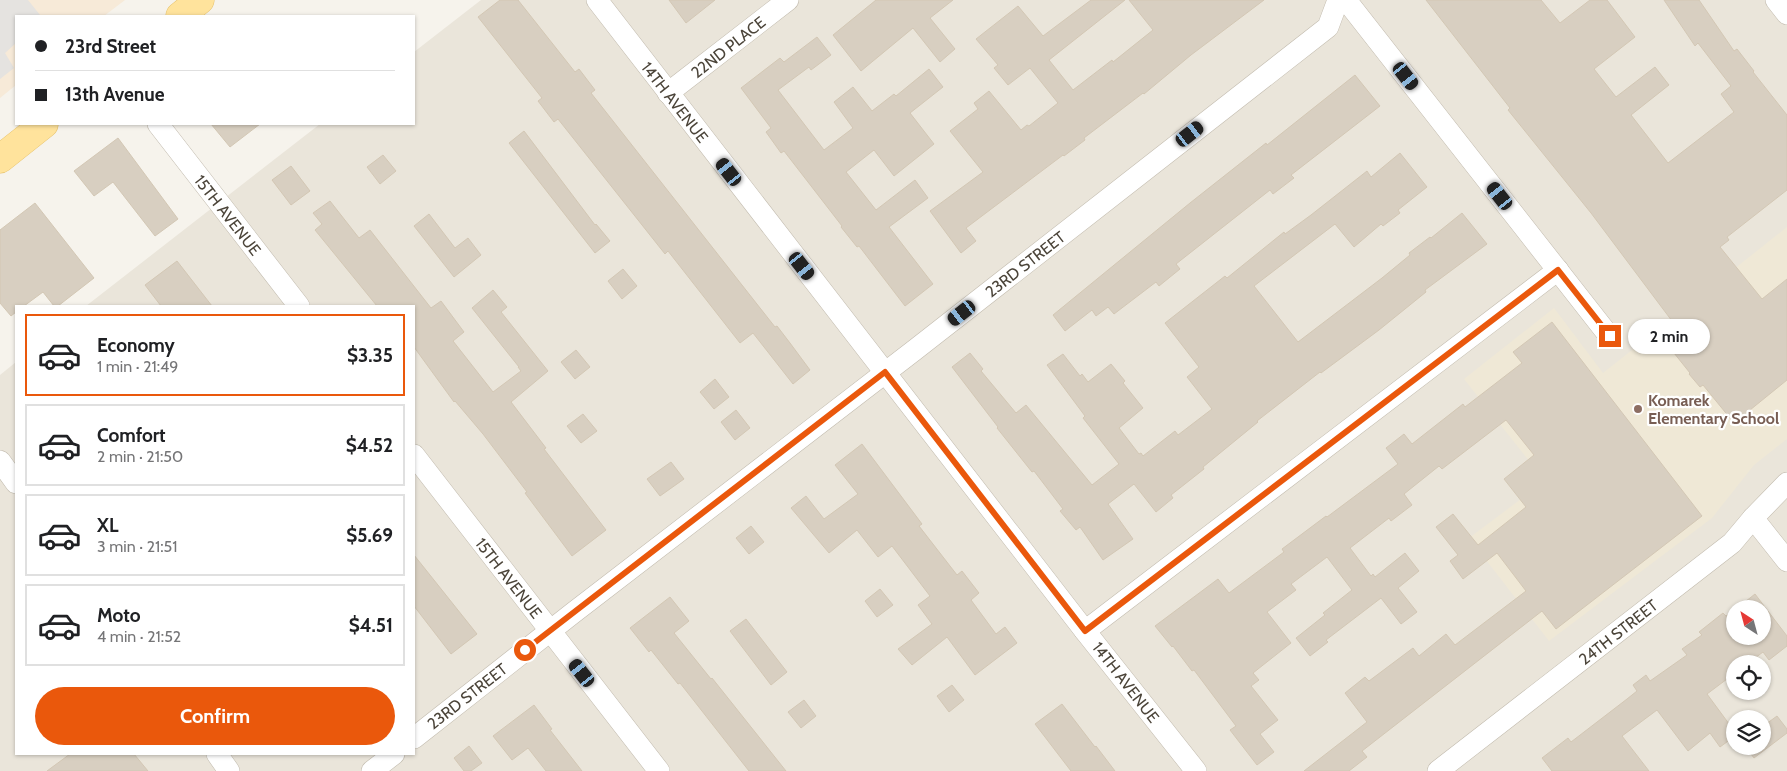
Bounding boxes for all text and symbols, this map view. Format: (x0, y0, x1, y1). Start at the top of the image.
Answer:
street label: 22ND PLACE (687, 12, 769, 82)
text: 23rd Street (65, 35, 156, 58)
street label: 14TH AVENUE (637, 58, 712, 146)
car (1390, 60, 1421, 92)
text: 13th Avenue (65, 83, 164, 106)
car (1173, 119, 1206, 149)
car (713, 156, 744, 188)
street label: 15TH AVENUE (190, 171, 265, 259)
car (1484, 180, 1515, 212)
street label: 23RD STREET (982, 227, 1069, 301)
car (786, 250, 817, 282)
car (945, 298, 978, 328)
callout: 2 min (1628, 318, 1710, 354)
route end (1599, 325, 1621, 347)
text: 2 min (1650, 327, 1688, 346)
icon: car (37, 333, 82, 378)
text: Economy (97, 334, 175, 357)
text: $3.35 (347, 344, 393, 367)
text: 1 min · 21:49 (97, 357, 178, 376)
place label: Komarek Elementary School (1648, 391, 1779, 428)
marker: Komarek Elementary School (1632, 403, 1644, 415)
icon: car (37, 423, 82, 468)
text: Comfort (97, 424, 166, 447)
text: $4.52 (346, 434, 393, 457)
text: 2 min · 21:50 (97, 447, 183, 466)
icon: car (37, 513, 82, 558)
text: XL (97, 514, 118, 537)
text: $5.69 (346, 524, 393, 547)
street label: 15TH AVENUE (471, 534, 546, 622)
text: 3 min · 21:51 (97, 537, 177, 556)
street label: 24TH STREET (1575, 596, 1662, 669)
north arrow (1726, 600, 1771, 645)
map controls (1726, 600, 1771, 755)
icon: car (37, 603, 82, 648)
text: Moto (97, 604, 141, 627)
text: $4.51 (349, 614, 393, 637)
text: 4 min · 21:52 (97, 627, 181, 646)
street label: 14TH AVENUE (1088, 638, 1163, 726)
route start (514, 639, 536, 661)
button: locate (1726, 655, 1771, 700)
car (566, 657, 597, 689)
street label: 23RD STREET (424, 659, 511, 733)
button: Confirm (35, 687, 395, 745)
button: layers (1726, 710, 1771, 755)

